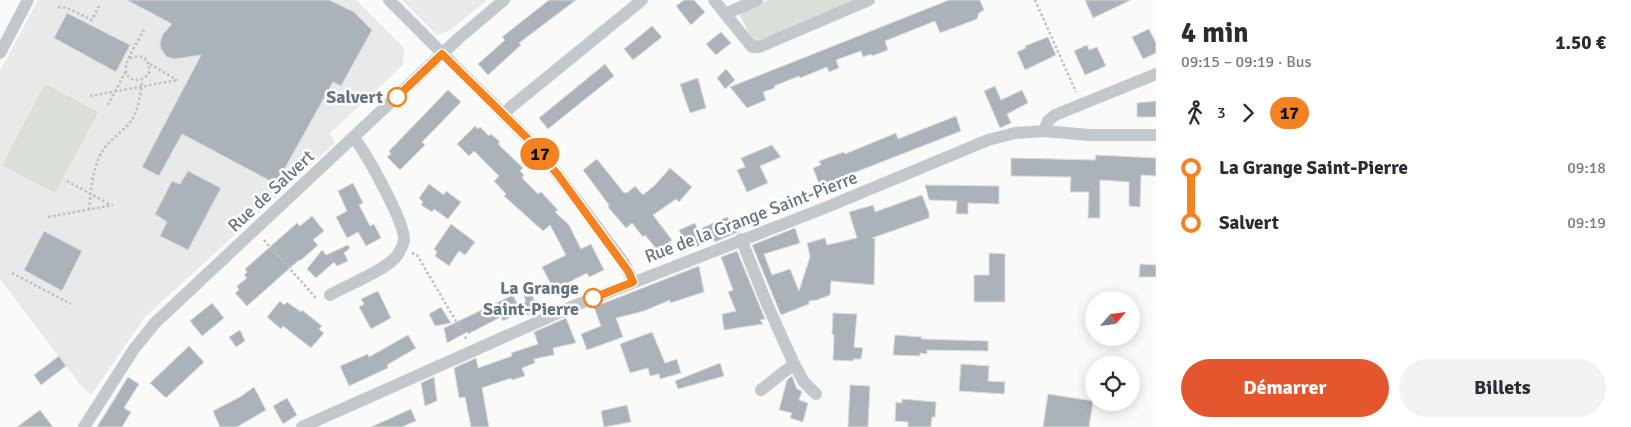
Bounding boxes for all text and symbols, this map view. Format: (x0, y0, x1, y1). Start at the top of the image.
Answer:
text: 4 min (1181, 16, 1249, 50)
text: 1.50 € (1555, 31, 1606, 55)
text: 09:15 – 09:19 · Bus (1181, 52, 1312, 72)
place label: Salvert (326, 86, 383, 108)
marker: Salvert (387, 87, 407, 107)
icon: walk (1181, 99, 1209, 127)
icon: forward (1234, 99, 1262, 127)
text: 17 (1280, 102, 1299, 124)
text: 3 (1217, 103, 1226, 123)
line badge: 17 (518, 138, 562, 170)
text: 17 (530, 143, 550, 165)
street label: Rue de Salvert (223, 145, 319, 237)
text: La Grange Saint-Pierre (1219, 156, 1408, 180)
text: 09:18 (1567, 158, 1606, 178)
street label: Rue de la Grange Saint-Pierre (642, 166, 860, 268)
text: Salvert (1219, 211, 1279, 235)
text: 09:19 (1567, 213, 1606, 233)
place label: La Grange Saint-Pierre (483, 277, 579, 320)
marker: La Grange Saint-Pierre (583, 288, 603, 308)
north arrow (1085, 291, 1140, 346)
map controls (1085, 291, 1140, 411)
button: locate (1085, 356, 1140, 411)
button: Démarrer (1181, 359, 1389, 417)
button: Billets (1399, 359, 1606, 417)

